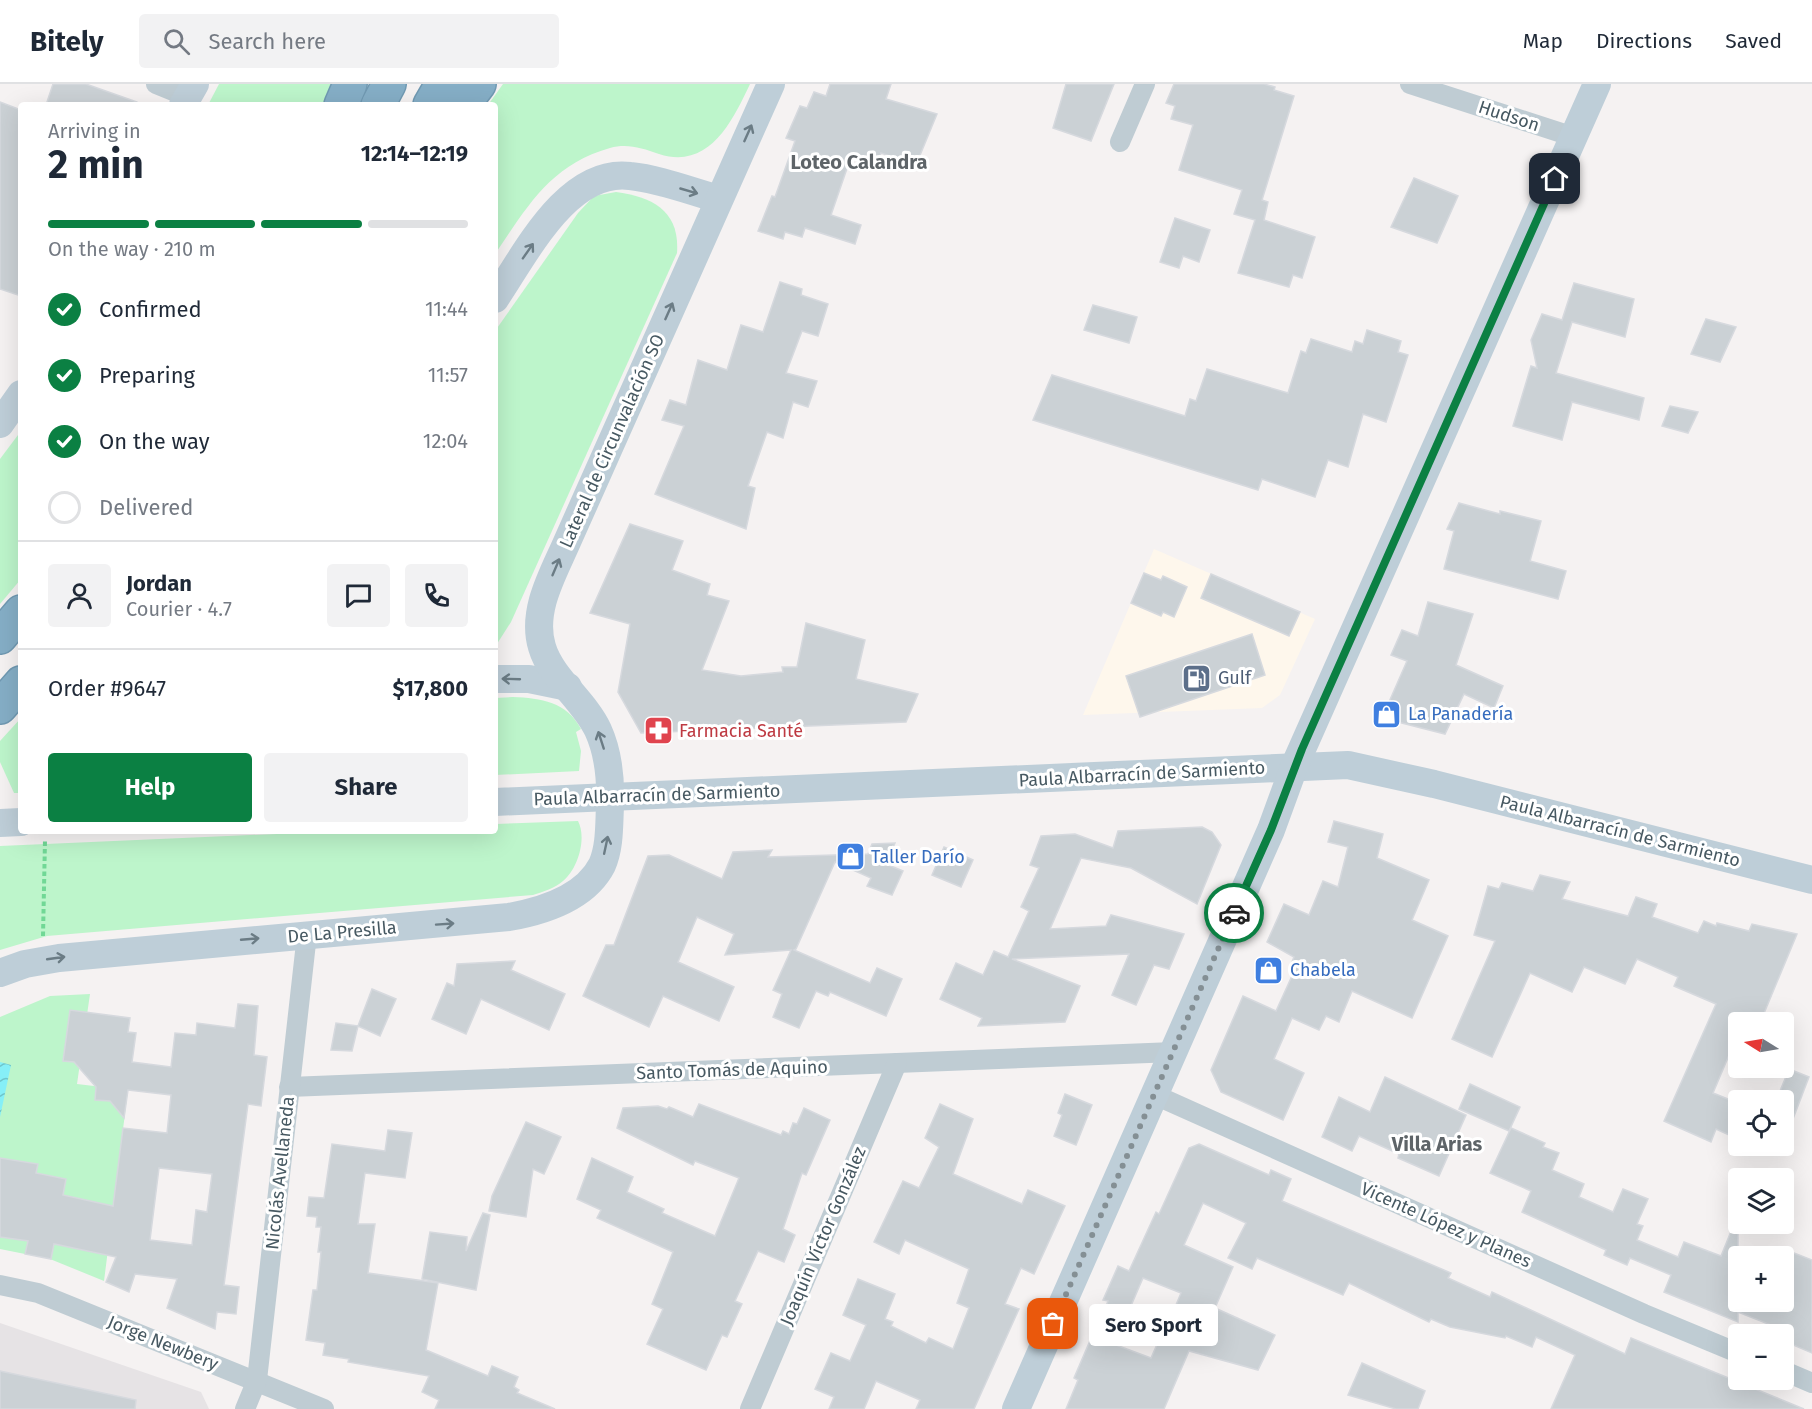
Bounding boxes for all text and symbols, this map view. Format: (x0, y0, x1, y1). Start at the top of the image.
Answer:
search box (139, 14, 559, 68)
text: Bitely (30, 25, 103, 58)
icon: search (160, 25, 193, 58)
text: Search here (208, 28, 326, 55)
text: Map (1523, 28, 1563, 54)
text: Directions (1596, 28, 1692, 54)
text: Saved (1725, 28, 1782, 54)
street label: Hudson (1476, 96, 1542, 136)
text: Arriving in (48, 119, 141, 143)
one-way arrow (743, 125, 755, 143)
text: 12:14–12:19 (361, 140, 468, 167)
text: 2 min (48, 142, 144, 188)
district label: Loteo Calandra (791, 150, 928, 174)
pin (1529, 153, 1580, 204)
icon: home (1538, 162, 1571, 195)
one-way arrow (679, 185, 698, 197)
text: On the way · 210 m (48, 237, 216, 261)
one-way arrow (522, 243, 534, 259)
icon: check (48, 293, 81, 326)
text: Confirmed (99, 296, 202, 323)
text: 11:44 (425, 297, 468, 321)
one-way arrow (664, 303, 675, 321)
street label: Lateral de Circunvalación SO (555, 331, 669, 551)
icon: check (48, 359, 81, 392)
text: Preparing (99, 362, 195, 389)
text: 11:57 (428, 363, 468, 387)
icon: check (48, 425, 81, 458)
text: On the way (99, 428, 210, 455)
text: 12:04 (423, 429, 468, 453)
text: Delivered (99, 494, 194, 521)
one-way arrow (551, 558, 562, 576)
button: person (48, 564, 111, 627)
button: chat (327, 564, 390, 627)
button: phone (405, 564, 468, 627)
text: Jordan (126, 570, 192, 597)
text: Courier · 4.7 (126, 597, 232, 621)
fuel station icon: Gulf (1181, 662, 1213, 694)
place label: Gulf (1218, 667, 1253, 689)
one-way arrow (502, 673, 522, 684)
text: Order #9647 (48, 675, 166, 702)
text: $17,800 (392, 675, 468, 702)
shop icon: La Panadería (1371, 698, 1403, 730)
place label: La Panadería (1408, 703, 1513, 725)
pharmacy icon: Farmacia Santé (642, 715, 674, 747)
place label: Farmacia Santé (679, 720, 803, 742)
one-way arrow (595, 731, 606, 750)
button: Help (48, 753, 252, 822)
button: Share (264, 753, 468, 822)
street label: Paula Albarracín de Sarmiento (1018, 757, 1266, 791)
street label: Paula Albarracín de Sarmiento (533, 780, 781, 810)
street label: Paula Albarracín de Sarmiento (1498, 790, 1742, 872)
one-way arrow (601, 836, 613, 855)
shop icon: Taller Darío (834, 841, 866, 873)
place label: Taller Darío (871, 846, 965, 868)
courier (1204, 883, 1264, 943)
icon: car (1218, 897, 1251, 930)
street label: De La Presilla (286, 916, 398, 948)
one-way arrow (434, 918, 454, 929)
one-way arrow (240, 933, 260, 944)
one-way arrow (46, 953, 66, 964)
shop icon: Chabela (1253, 954, 1285, 986)
place label: Chabela (1290, 959, 1356, 981)
north arrow (1728, 1012, 1794, 1078)
map controls (1728, 1012, 1794, 1390)
street label: Santo Tomás de Aquino (636, 1056, 828, 1084)
button: locate (1728, 1090, 1794, 1156)
street label: Nicolás Avellaneda (261, 1095, 299, 1251)
district label: Villa Arias (1391, 1132, 1483, 1156)
street label: Joaquín Víctor González (775, 1143, 871, 1329)
button: layers (1728, 1168, 1794, 1234)
street label: Vicente López y Planes (1357, 1177, 1535, 1273)
button: + (1728, 1246, 1794, 1312)
pin (1027, 1298, 1078, 1349)
callout: Sero Sport (1089, 1303, 1218, 1345)
icon: bag (1036, 1307, 1069, 1340)
street label: Jorge Newbery (104, 1311, 222, 1375)
text: Sero Sport (1105, 1313, 1202, 1337)
button: − (1728, 1324, 1794, 1390)

